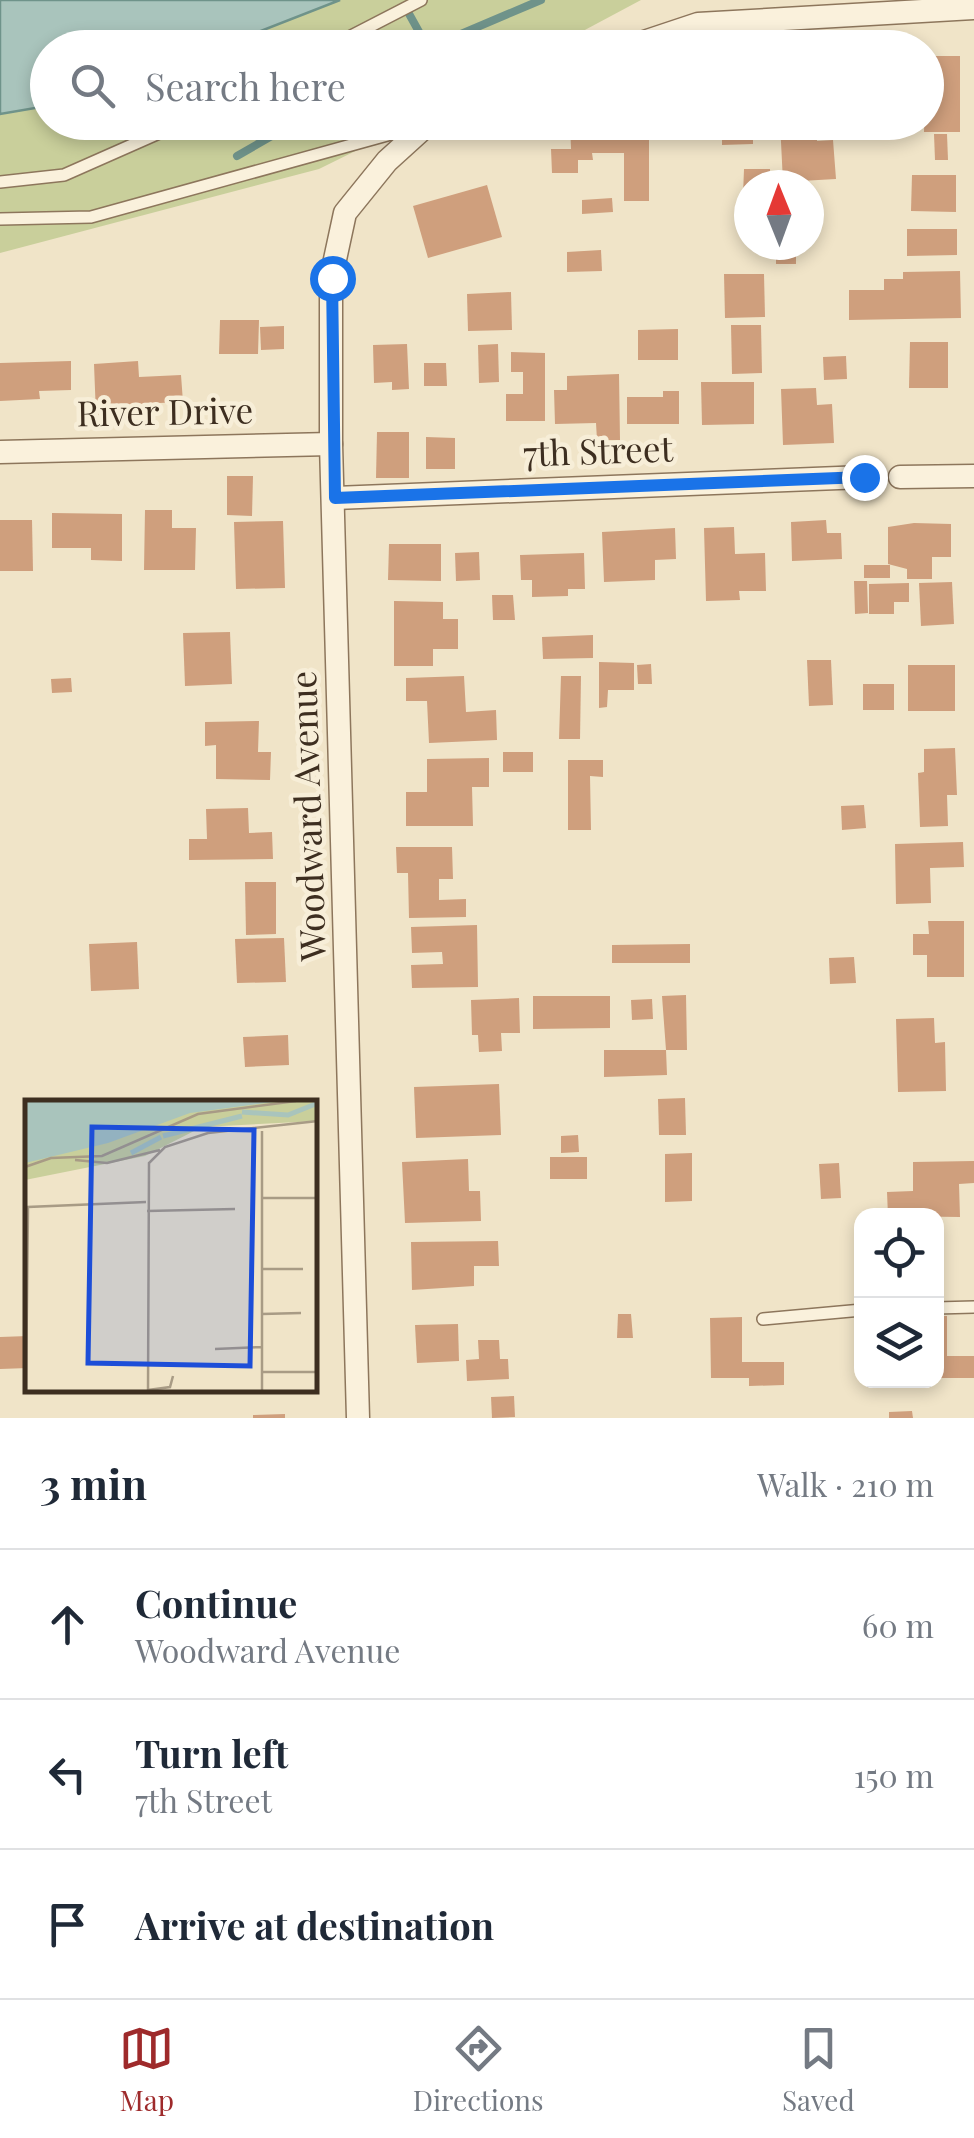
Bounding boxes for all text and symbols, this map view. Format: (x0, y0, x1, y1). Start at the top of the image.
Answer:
search box (30, 30, 944, 140)
icon: search (65, 58, 120, 113)
text: Search here (145, 60, 346, 111)
north arrow (734, 170, 824, 260)
route start (310, 256, 356, 302)
street label: River Drive (76, 385, 254, 436)
street label: 7th Street (522, 423, 674, 476)
route end (842, 455, 888, 501)
street label: Woodward Avenue (278, 670, 335, 963)
inset map (25, 1100, 318, 1393)
map controls (854, 1208, 944, 1388)
button: locate (854, 1208, 944, 1298)
button: layers (854, 1298, 944, 1388)
text: 3 min (40, 1455, 147, 1511)
text: Walk · 210 m (757, 1462, 934, 1505)
text: Continue (135, 1577, 297, 1628)
icon: ahead (40, 1597, 95, 1652)
text: 60 m (862, 1603, 934, 1646)
text: Woodward Avenue (135, 1628, 400, 1671)
text: Turn left (135, 1727, 288, 1778)
icon: left (40, 1747, 95, 1802)
text: 150 m (854, 1753, 934, 1796)
text: 7th Street (135, 1778, 272, 1821)
icon: arrive (40, 1897, 95, 1952)
text: Arrive at destination (135, 1899, 494, 1950)
tab: Map (119, 2021, 174, 2118)
tab: Directions (413, 2021, 544, 2118)
tab: Saved (782, 2021, 855, 2118)

